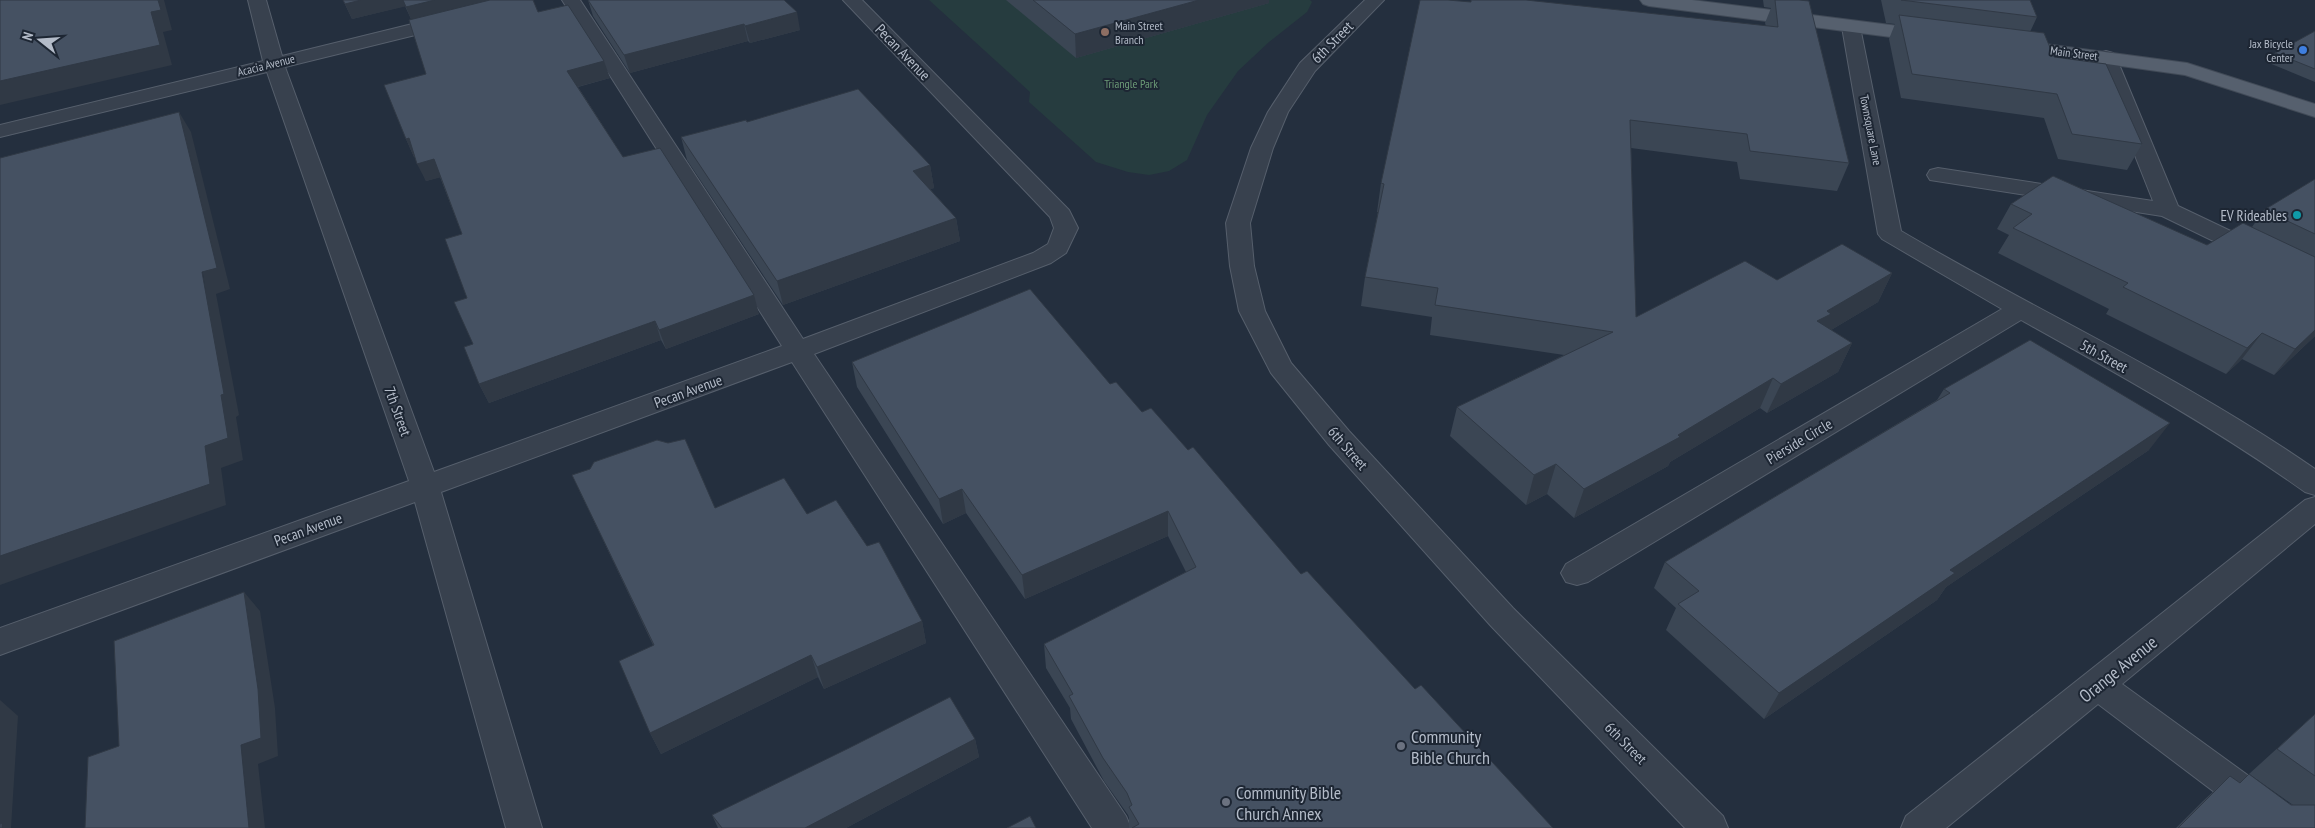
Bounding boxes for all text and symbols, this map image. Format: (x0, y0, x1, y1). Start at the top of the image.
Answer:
north arrow (15, 15, 65, 65)
street label: 6th Street (1307, 17, 1357, 67)
place label: Main Street Branch (1115, 18, 1163, 47)
street label: Pecan Avenue (871, 20, 935, 84)
marker: Main Street Branch (1099, 26, 1111, 38)
text: N (18, 30, 37, 42)
place label: Jax Bicycle Center (2248, 36, 2294, 65)
street label: Main Street (2049, 43, 2099, 63)
marker: Jax Bicycle Center (2297, 44, 2309, 56)
street label: Acacia Avenue (236, 51, 296, 79)
park label: Triangle Park (1104, 76, 1158, 91)
street label: Townsquare Lane (1857, 94, 1885, 167)
place label: EV Rideables (2220, 206, 2287, 225)
marker: EV Rideables (2291, 209, 2303, 221)
street label: 5th Street (2077, 335, 2131, 377)
street label: Pecan Avenue (651, 370, 725, 412)
street label: 7th Street (380, 384, 416, 438)
street label: Pierside Circle (1762, 414, 1836, 468)
street label: 6th Street (1324, 422, 1372, 474)
street label: Pecan Avenue (271, 508, 345, 550)
street label: Orange Avenue (2074, 630, 2162, 708)
street label: 6th Street (1601, 718, 1651, 768)
place label: Community Bible Church (1411, 725, 1490, 769)
marker: Community Bible Church (1395, 740, 1407, 752)
place label: Community Bible Church Annex (1236, 781, 1341, 825)
marker: Community Bible Church Annex (1220, 796, 1232, 808)

